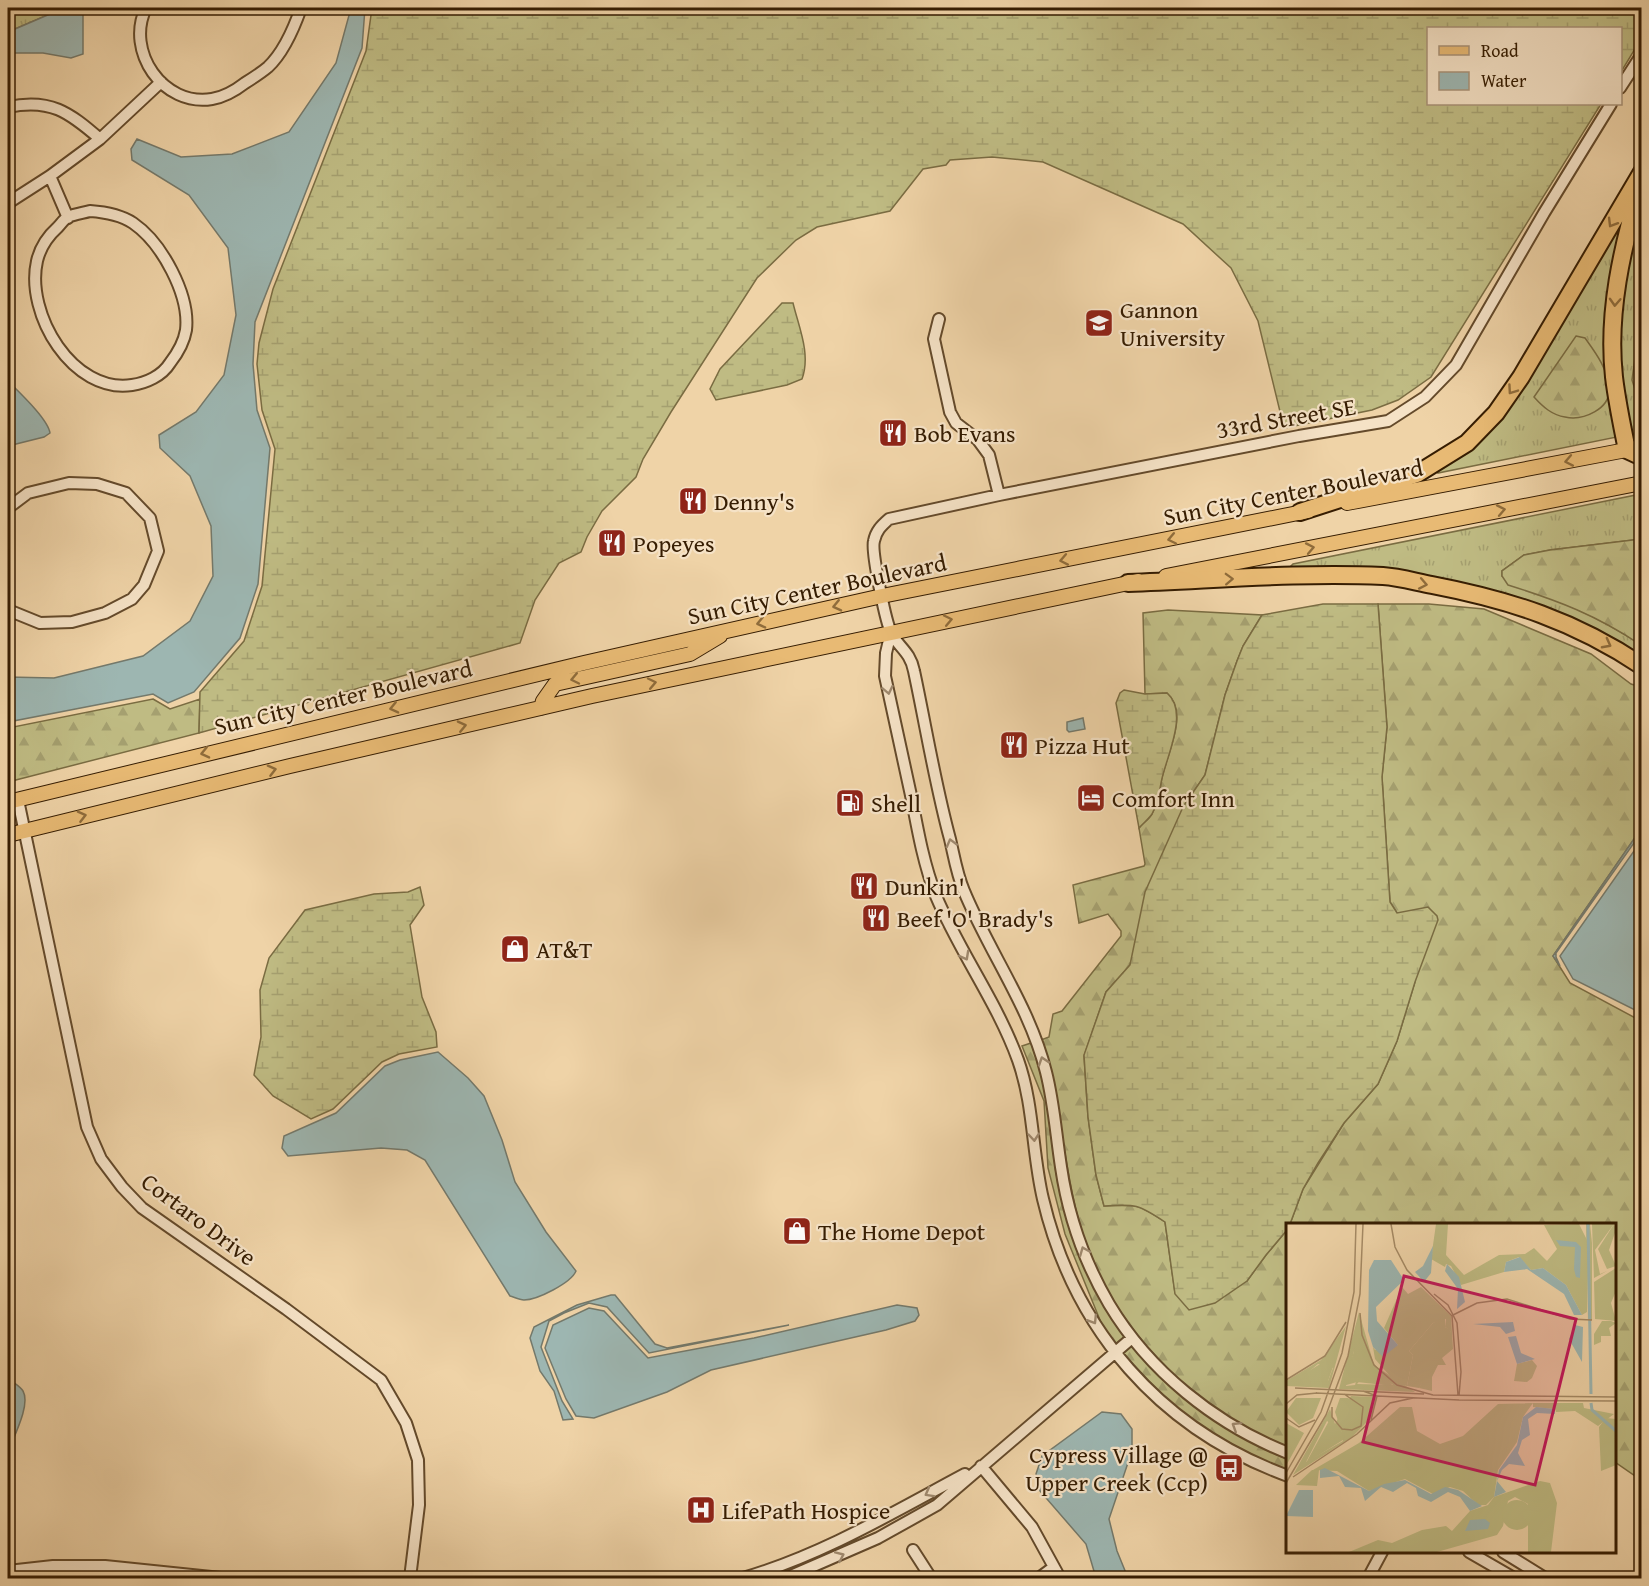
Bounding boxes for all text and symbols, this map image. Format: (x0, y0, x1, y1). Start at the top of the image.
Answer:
legend (1427, 27, 1622, 105)
text: Road (1481, 37, 1519, 64)
text: Water (1481, 67, 1527, 94)
one-way arrow (1607, 217, 1619, 227)
place label: Gannon University (1120, 292, 1225, 355)
one-way arrow (1609, 297, 1622, 306)
school or university icon: Gannon University (1083, 307, 1115, 339)
one-way arrow (1508, 383, 1519, 394)
street label: 33rd Street SE (1214, 389, 1358, 447)
place label: Bob Evans (914, 416, 1016, 451)
restaurant icon: Bob Evans (877, 417, 909, 449)
street label: Sun City Center Boulevard (1160, 450, 1426, 534)
one-way arrow (1564, 454, 1574, 467)
place label: Denny's (714, 484, 794, 519)
restaurant icon: Denny's (677, 485, 709, 517)
one-way arrow (1496, 504, 1506, 517)
place label: Popeyes (633, 526, 715, 561)
restaurant icon: Popeyes (596, 527, 628, 559)
one-way arrow (1167, 531, 1177, 544)
one-way arrow (1304, 542, 1314, 555)
street label: Sun City Center Boulevard (684, 544, 950, 634)
one-way arrow (1060, 553, 1070, 566)
one-way arrow (1224, 573, 1233, 585)
one-way arrow (1418, 577, 1428, 590)
one-way arrow (833, 598, 843, 611)
one-way arrow (943, 615, 953, 628)
one-way arrow (756, 616, 766, 629)
one-way arrow (1601, 637, 1612, 649)
street label: Sun City Center Boulevard (211, 650, 476, 744)
one-way arrow (570, 672, 580, 685)
one-way arrow (647, 677, 657, 690)
one-way arrow (881, 685, 894, 695)
one-way arrow (390, 700, 400, 713)
one-way arrow (457, 721, 467, 734)
place label: Pizza Hut (1035, 728, 1130, 763)
restaurant icon: Pizza Hut (998, 729, 1030, 761)
one-way arrow (200, 746, 210, 759)
one-way arrow (267, 765, 277, 778)
place label: Comfort Inn (1112, 781, 1235, 816)
hotel icon: Comfort Inn (1075, 782, 1107, 814)
place label: Shell (871, 786, 921, 821)
fuel station icon: Shell (834, 787, 866, 819)
one-way arrow (77, 811, 87, 824)
one-way arrow (945, 839, 958, 849)
place label: Dunkin' (885, 869, 965, 904)
restaurant icon: Dunkin' (848, 870, 880, 902)
place label: Beef 'O' Brady's (897, 901, 1053, 936)
restaurant icon: Beef 'O' Brady's (860, 902, 892, 934)
place label: AT&T (536, 932, 593, 967)
shop icon: AT&T (499, 933, 531, 965)
one-way arrow (958, 950, 970, 961)
one-way arrow (1037, 1056, 1050, 1067)
one-way arrow (1027, 1132, 1040, 1141)
street label: Cortaro Drive (134, 1164, 264, 1274)
place label: The Home Depot (818, 1214, 986, 1249)
shop icon: The Home Depot (781, 1215, 813, 1247)
inset map (1286, 1223, 1616, 1553)
one-way arrow (1079, 1246, 1091, 1257)
one-way arrow (1086, 1314, 1098, 1324)
one-way arrow (1231, 1423, 1242, 1434)
place label: Cypress Village @ Upper Creek (Ccp) (1025, 1437, 1208, 1500)
bus stop icon: Cypress Village @ Upper Creek (Ccp) (1213, 1452, 1245, 1484)
one-way arrow (925, 1486, 936, 1497)
place label: LifePath Hospice (722, 1493, 890, 1528)
hospital icon: LifePath Hospice (685, 1494, 717, 1526)
one-way arrow (833, 1551, 844, 1563)

